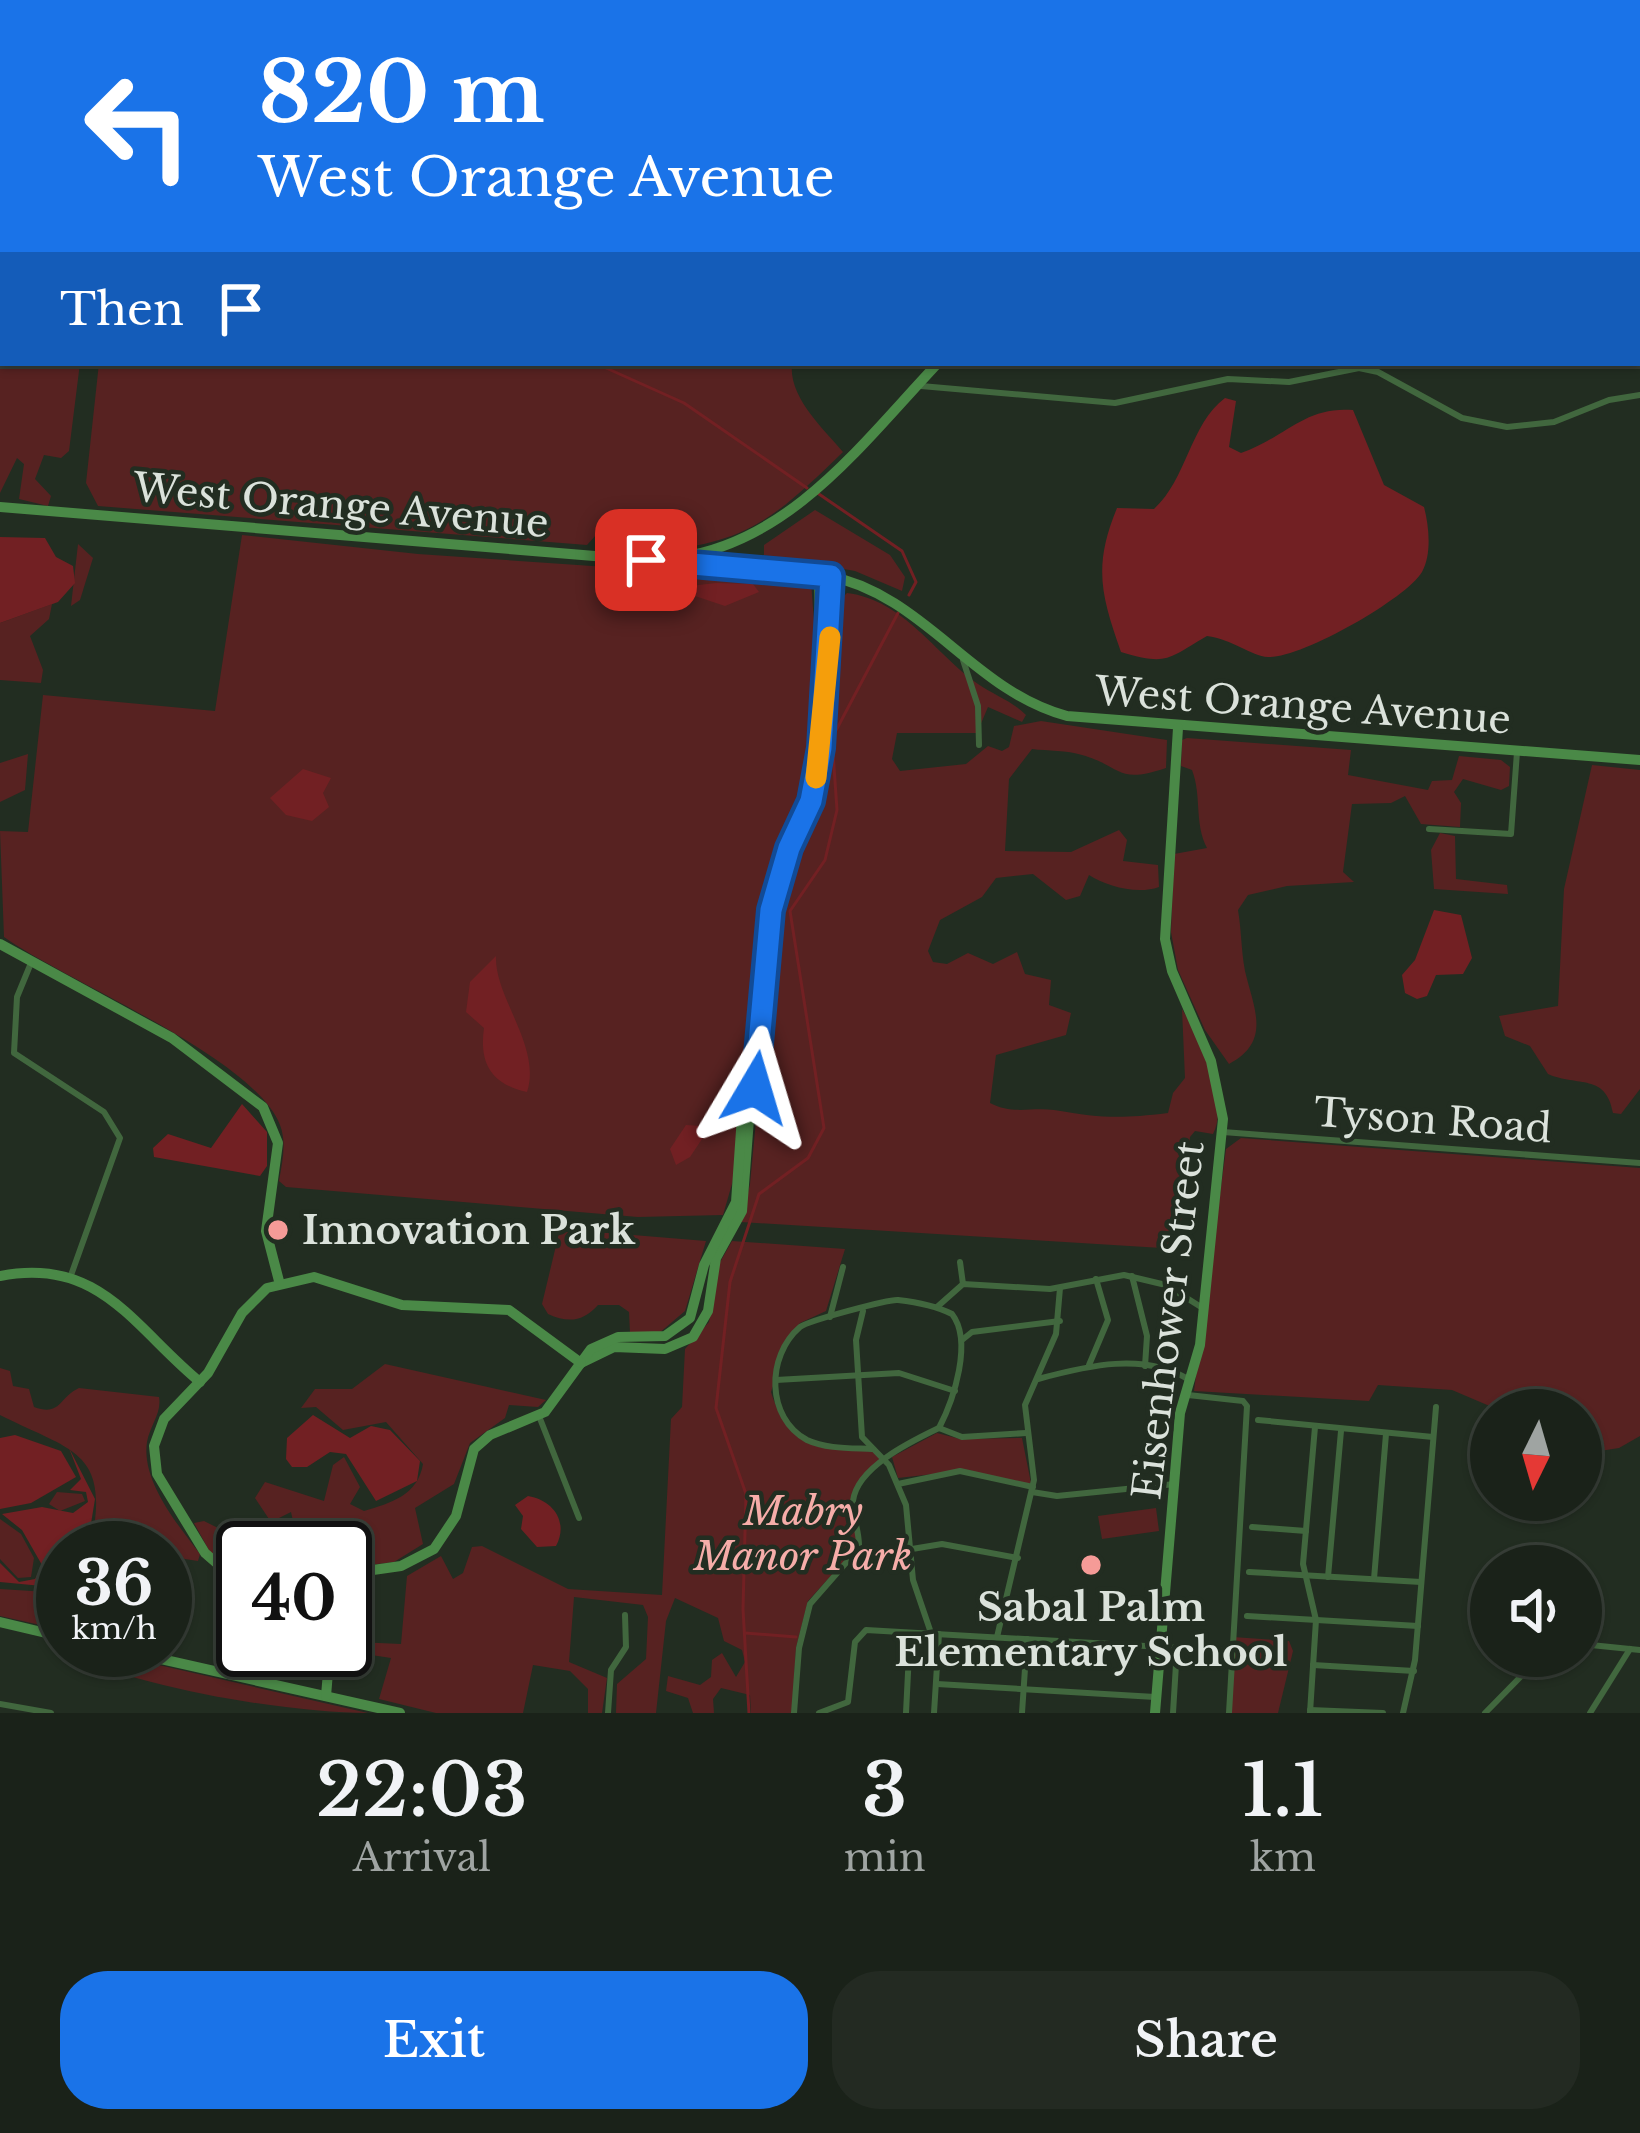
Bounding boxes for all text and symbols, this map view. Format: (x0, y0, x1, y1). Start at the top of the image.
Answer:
text: 820 m (258, 41, 545, 145)
icon: left (60, 48, 216, 204)
text: West Orange Avenue (258, 144, 835, 211)
icon: arrive (208, 276, 274, 342)
text: Then (60, 281, 184, 337)
street label: West Orange Avenue (130, 463, 551, 548)
pin (595, 509, 697, 611)
icon: arrive (613, 527, 679, 593)
street label: West Orange Avenue (1093, 666, 1512, 744)
position arrow (692, 1025, 818, 1151)
street label: Tyson Road (1313, 1088, 1553, 1153)
street label: Eisenhower Street (1122, 1138, 1215, 1502)
place label: Innovation Park (302, 1206, 636, 1255)
marker: Innovation Park (265, 1217, 291, 1243)
north arrow (1470, 1389, 1602, 1521)
map controls (1470, 1389, 1602, 1677)
park label: Mabry Manor Park (692, 1487, 912, 1581)
speed limit sign: 40 (216, 1521, 372, 1677)
button: sound (1470, 1545, 1602, 1677)
text: 36 (75, 1547, 153, 1621)
marker: Sabal Palm Elementary School (1078, 1552, 1104, 1578)
place label: Sabal Palm Elementary School (895, 1583, 1288, 1677)
text: km/h (71, 1610, 157, 1647)
text: 22:03 (316, 1746, 528, 1835)
text: 3 (862, 1746, 907, 1835)
text: 1.1 (1242, 1746, 1324, 1835)
text: Arrival (353, 1833, 491, 1882)
text: min (844, 1833, 926, 1882)
text: km (1250, 1833, 1316, 1882)
button: Exit (60, 1971, 808, 2109)
button: Share (832, 1971, 1580, 2109)

